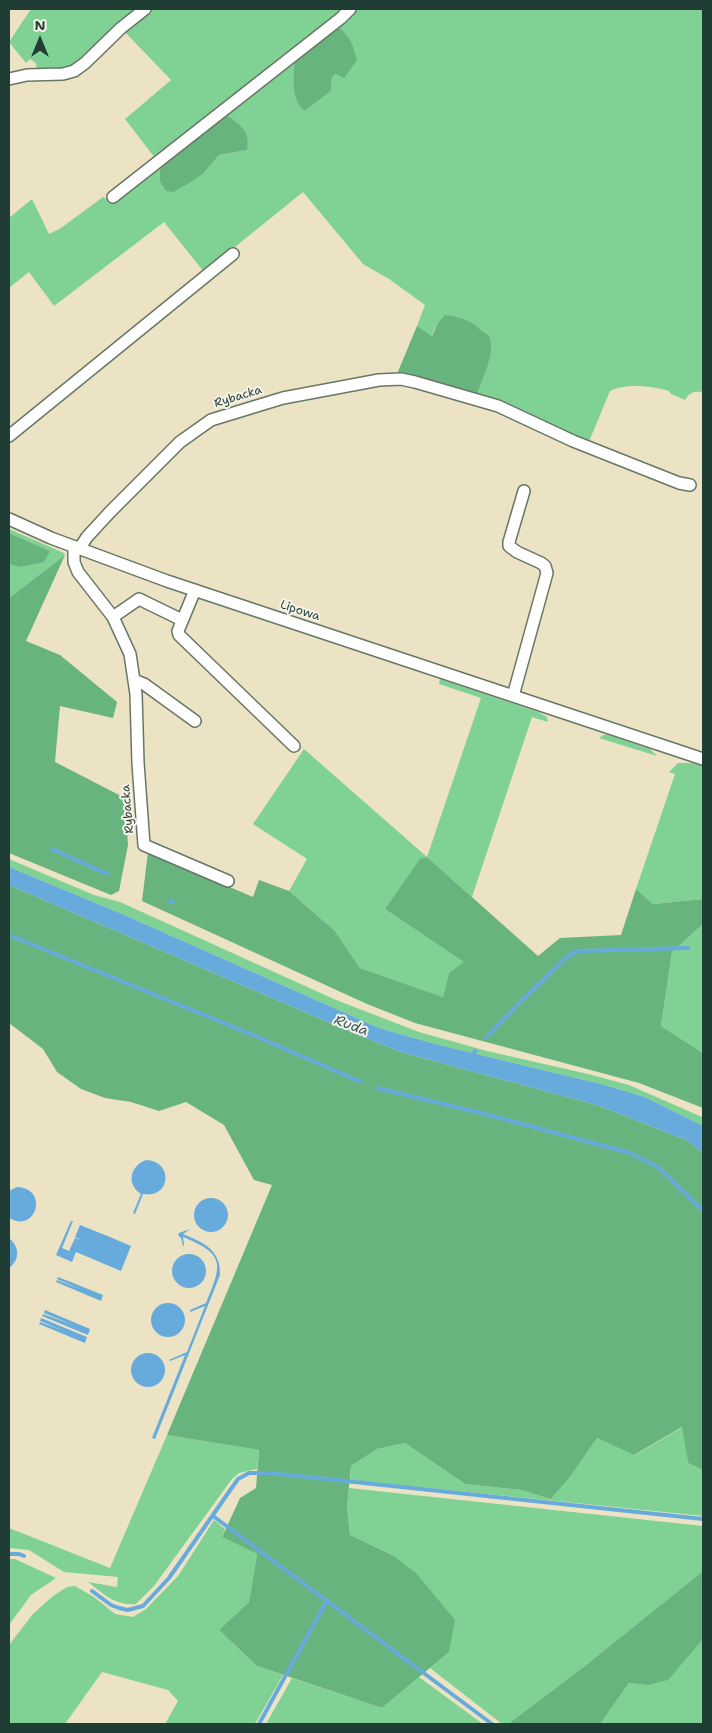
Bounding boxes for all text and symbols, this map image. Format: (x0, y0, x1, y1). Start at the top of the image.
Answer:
north arrow (15, 15, 65, 65)
text: N (34, 16, 46, 34)
street label: Rybacka (212, 383, 264, 411)
street label: Lipowa (278, 598, 322, 624)
street label: Rybacka (119, 784, 137, 834)
water label: Ruda (332, 1012, 370, 1040)

